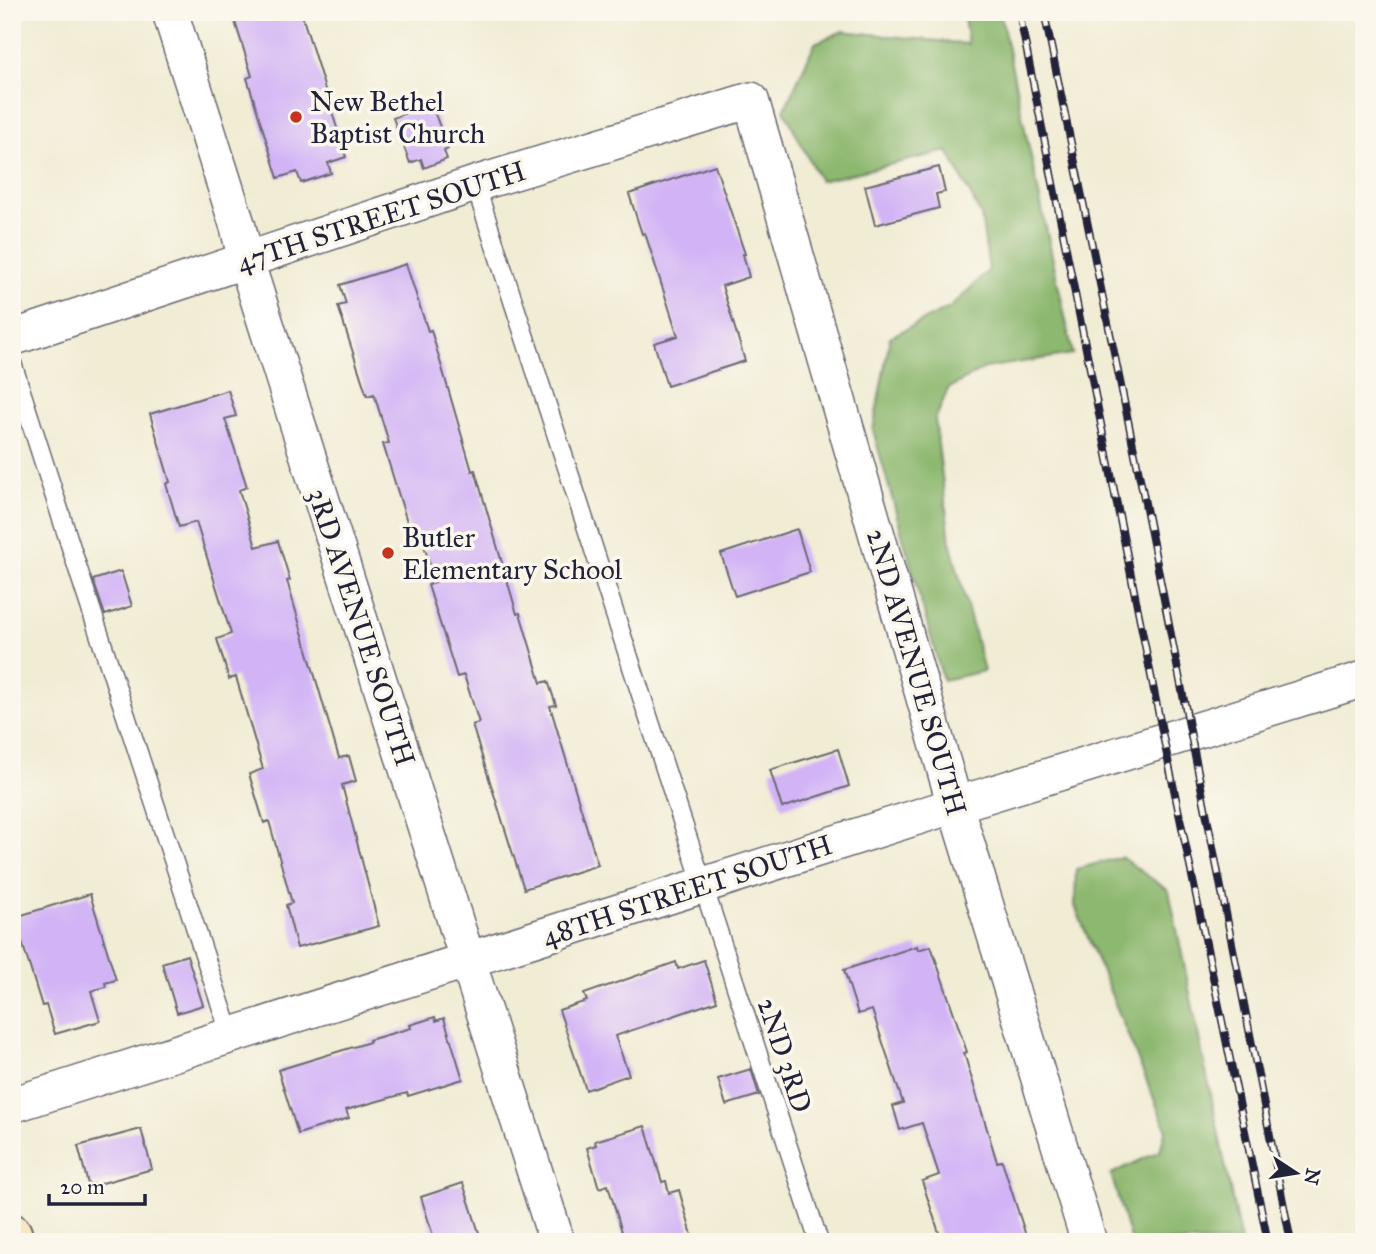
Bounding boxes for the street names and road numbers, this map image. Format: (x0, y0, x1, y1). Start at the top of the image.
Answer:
street label: 47TH STREET SOUTH (232, 153, 530, 280)
street label: 3RD AVENUE SOUTH (300, 484, 423, 770)
street label: 2ND AVENUE SOUTH (859, 525, 974, 820)
street label: 48TH STREET SOUTH (538, 827, 837, 954)
street label: 2ND 3RD (750, 993, 820, 1117)

